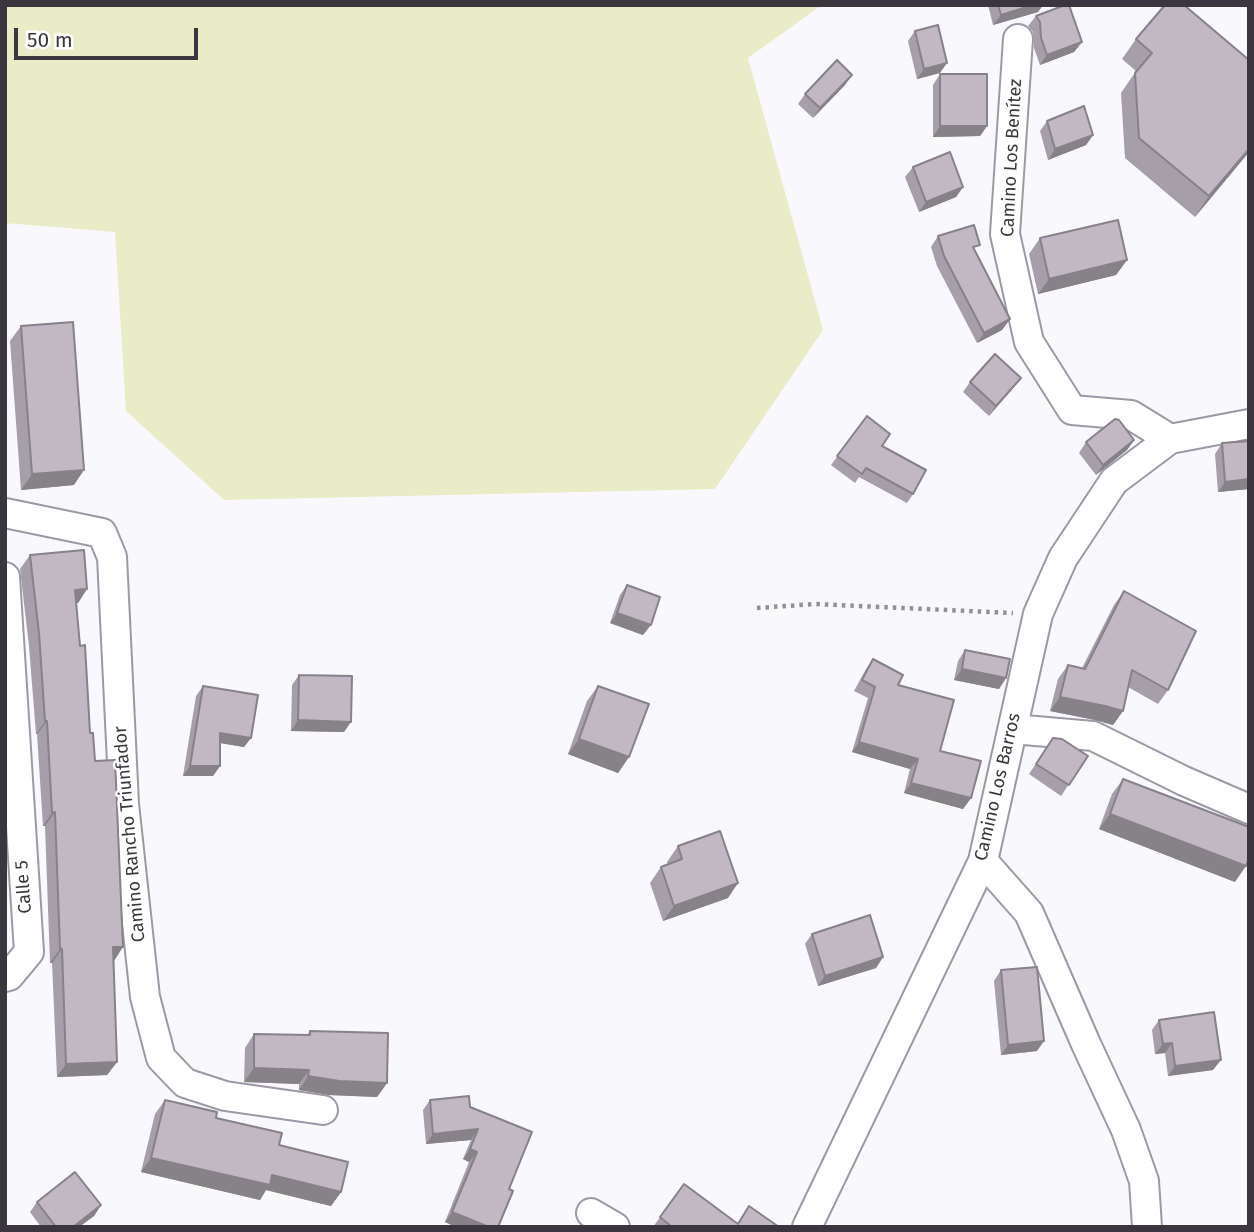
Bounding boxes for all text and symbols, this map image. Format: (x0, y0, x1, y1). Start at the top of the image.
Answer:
scale bar (18, 14, 201, 58)
text: 50 m (27, 27, 73, 53)
street label: Camino Los Benítez (997, 78, 1027, 238)
street label: Camino Los Barros (970, 711, 1026, 863)
street label: Camino Rancho Triunfador (110, 725, 150, 943)
street label: Calle 5 (11, 860, 37, 914)

